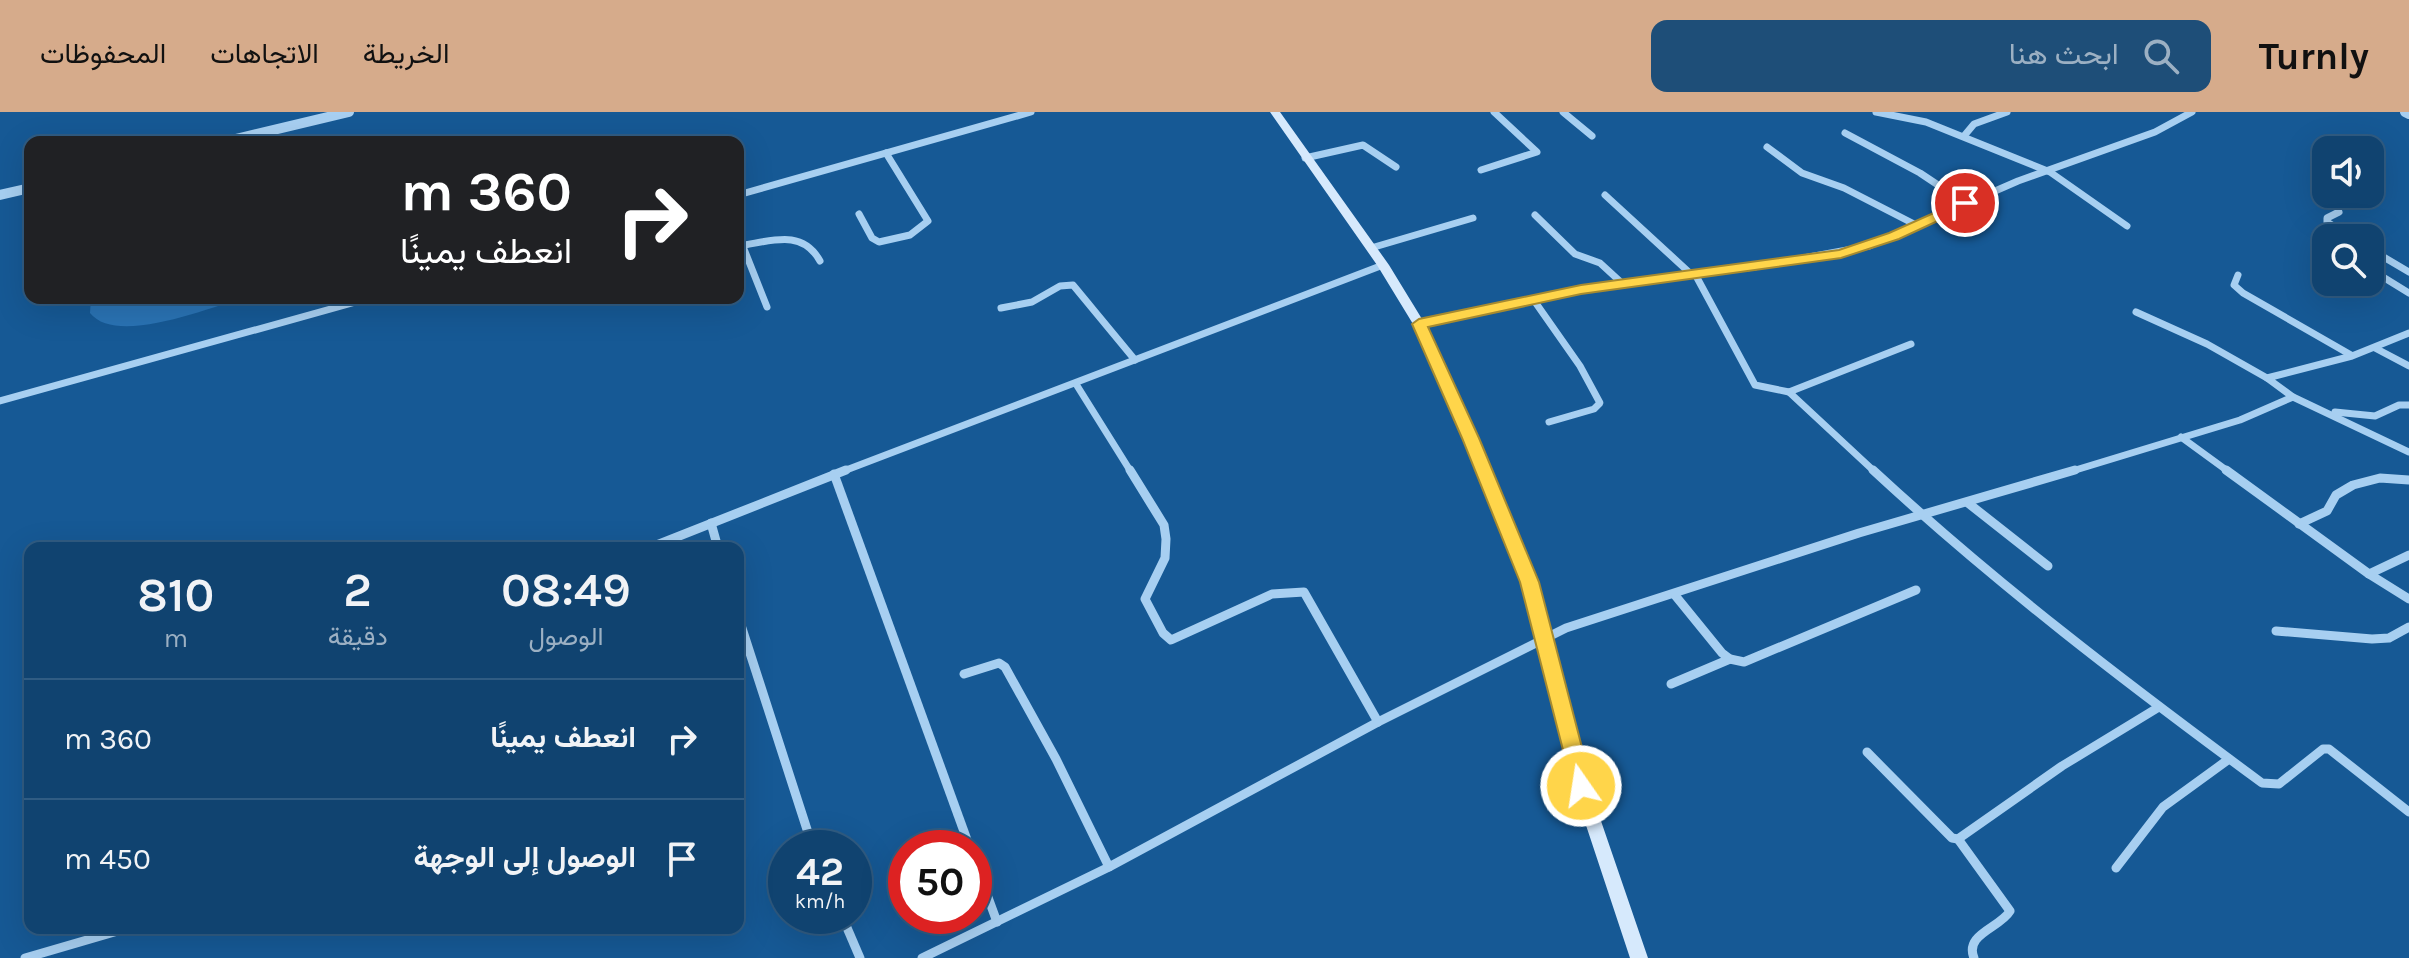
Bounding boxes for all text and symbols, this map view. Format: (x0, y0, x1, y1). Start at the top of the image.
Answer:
search box (1651, 20, 2211, 92)
icon: search (2139, 34, 2183, 78)
text: Turnly (2259, 34, 2369, 79)
text: ابحث هنا (2009, 36, 2119, 72)
text: المحفوظات (40, 37, 166, 70)
text: الاتجاهات (210, 37, 319, 70)
text: الخريطة (363, 37, 449, 70)
map controls (2312, 136, 2384, 296)
button: sound (2312, 136, 2384, 208)
text: 360 m (400, 159, 572, 224)
icon: right (600, 168, 704, 272)
pin (1931, 169, 1999, 237)
icon: arrive (1943, 181, 1987, 225)
button: search (2312, 224, 2384, 296)
text: انعطف يمينًا (400, 230, 572, 272)
text: 2 (343, 562, 372, 618)
text: 08:49 (501, 562, 631, 618)
text: 810 (137, 567, 214, 623)
text: دقيقة (328, 621, 388, 652)
text: الوصول (528, 621, 603, 652)
text: m (164, 623, 188, 654)
icon: right (660, 717, 704, 761)
text: انعطف يمينًا (490, 719, 636, 755)
text: 360 m (64, 721, 152, 757)
position arrow (1539, 744, 1623, 828)
speed limit sign: 50 (888, 830, 992, 934)
icon: arrive (660, 837, 704, 881)
text: الوصول إلى الوجهة (413, 839, 636, 875)
text: 450 m (64, 841, 151, 877)
text: 42 (796, 848, 844, 895)
text: km/h (795, 890, 845, 913)

